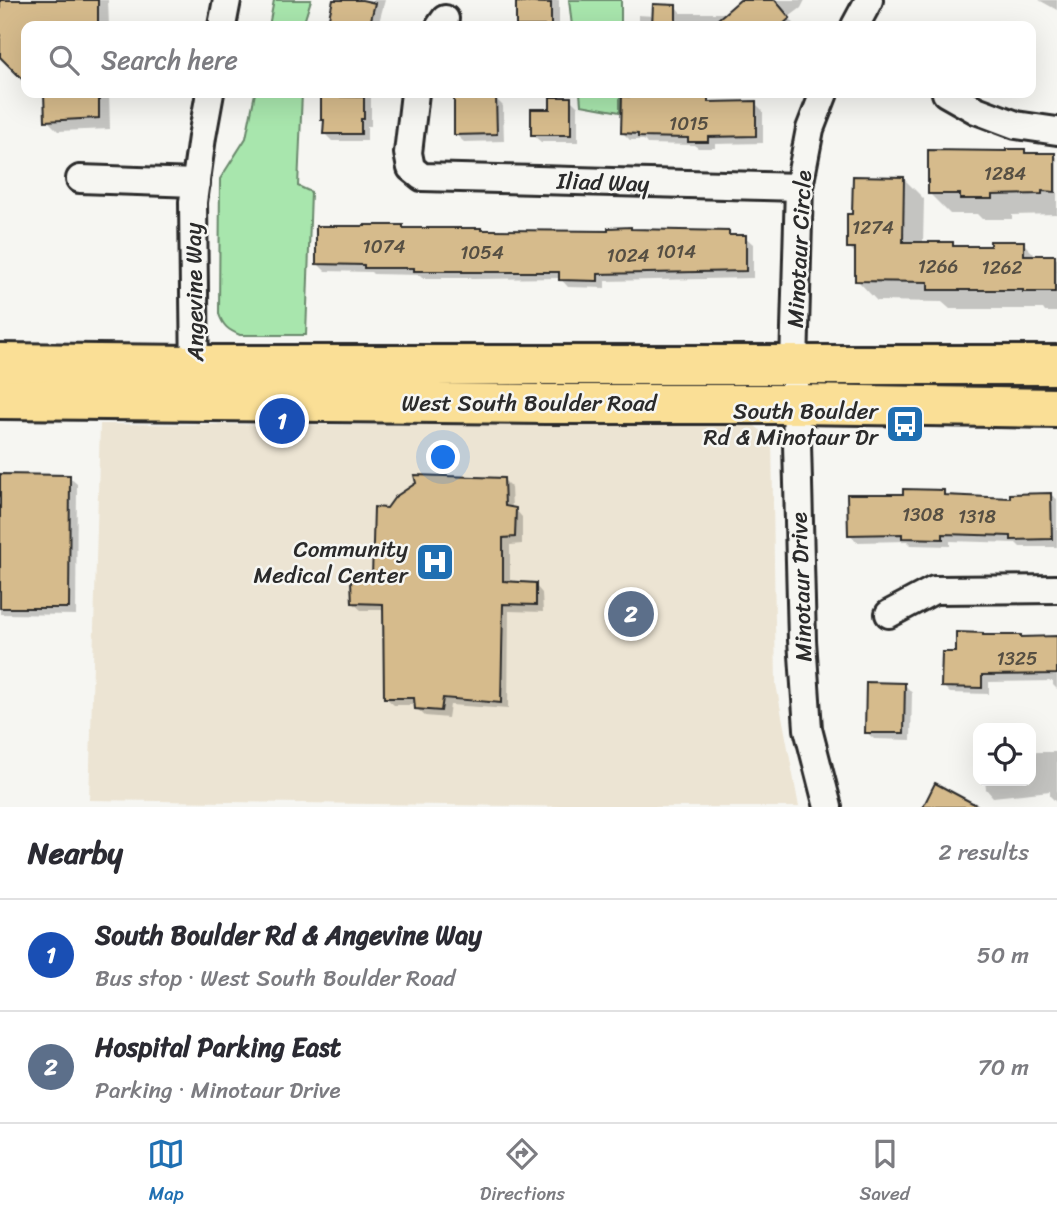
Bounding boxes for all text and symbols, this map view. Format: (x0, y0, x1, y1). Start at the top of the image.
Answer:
search box (21, 21, 1036, 98)
text: Search here (101, 37, 238, 83)
icon: search (45, 41, 83, 79)
house number: 1015 (669, 107, 709, 140)
house number: 1284 (984, 157, 1026, 190)
street label: Iliad Way (555, 160, 650, 205)
street label: Minotaur Circle (775, 169, 824, 329)
house number: 1274 (852, 211, 894, 244)
street label: Angevine Way (173, 222, 216, 363)
house number: 1074 (363, 230, 406, 263)
house number: 1014 (656, 235, 696, 268)
house number: 1054 (460, 236, 504, 269)
house number: 1024 (607, 239, 650, 272)
house number: 1266 (918, 250, 958, 283)
house number: 1262 (982, 251, 1022, 284)
street label: West South Boulder Road (401, 383, 658, 424)
place label: South Boulder Rd & Minotaur Dr (704, 391, 880, 458)
pin: 1 (259, 395, 305, 447)
bus stop icon: South Boulder Rd & Minotaur Dr (884, 403, 926, 445)
your location (426, 440, 460, 474)
house number: 1308 (902, 498, 945, 531)
house number: 1318 (958, 500, 997, 533)
street label: Minotaur Drive (778, 511, 825, 663)
place label: Community Medical Center (254, 529, 410, 596)
hospital icon: Community Medical Center (414, 541, 456, 583)
pin: 2 (608, 588, 654, 640)
house number: 1325 (996, 642, 1038, 675)
map controls (973, 723, 1036, 786)
button: locate (973, 723, 1036, 786)
text: Nearby (28, 826, 123, 880)
text: 2 results (938, 832, 1029, 873)
text: South Boulder Rd & Angevine Way (95, 912, 482, 958)
text: 1 (46, 935, 56, 976)
text: 50 m (977, 935, 1029, 976)
text: Bus stop · West South Boulder Road (95, 958, 455, 999)
text: Hospital Parking East (95, 1024, 341, 1070)
text: 2 (44, 1047, 58, 1088)
text: 70 m (978, 1047, 1029, 1088)
text: Parking · Minotaur Drive (95, 1070, 341, 1111)
tab: Map (147, 1135, 185, 1210)
tab: Directions (480, 1135, 565, 1210)
tab: Saved (860, 1135, 910, 1210)

